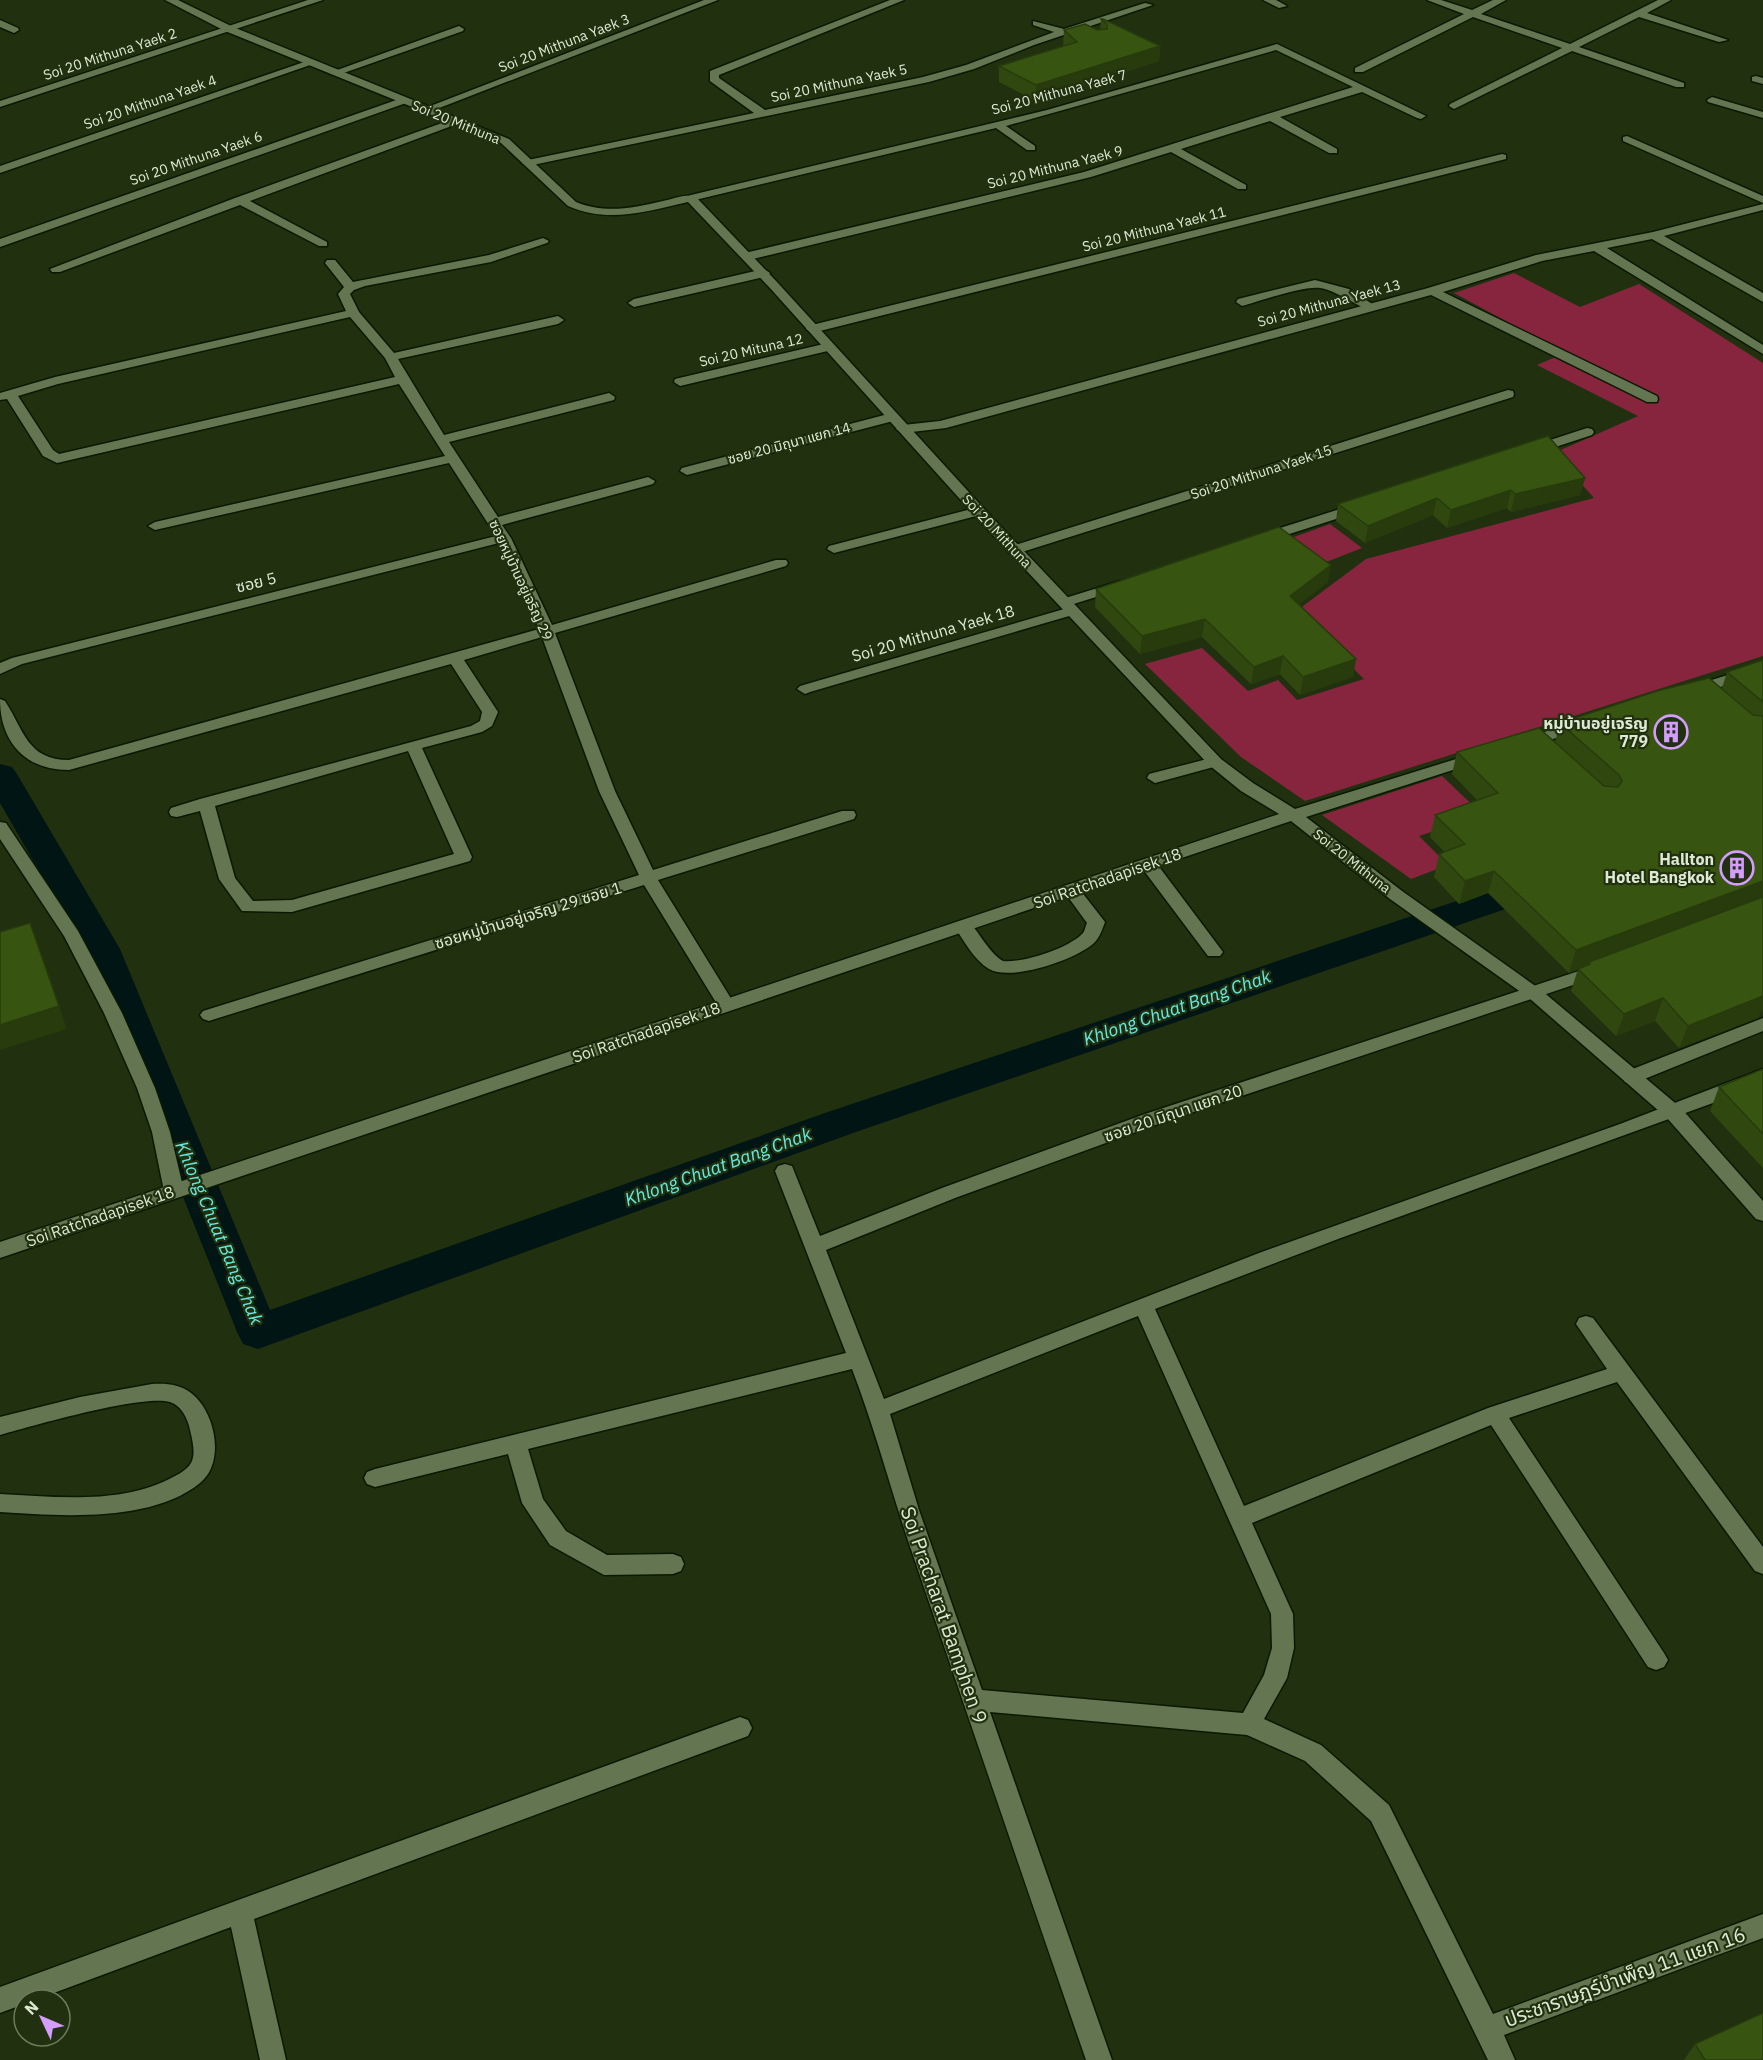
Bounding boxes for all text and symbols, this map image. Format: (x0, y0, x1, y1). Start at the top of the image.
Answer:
street label: Soi 20 Mithuna Yaek 3 (496, 10, 632, 76)
street label: Soi 20 Mithuna Yaek 2 (41, 24, 179, 84)
street label: Soi 20 Mithuna Yaek 5 (769, 60, 909, 106)
street label: Soi 20 Mithuna Yaek 7 (989, 65, 1129, 119)
street label: Soi 20 Mithuna Yaek 4 (81, 71, 219, 133)
street label: Soi 20 Mithuna (409, 96, 503, 148)
street label: Soi 20 Mithuna Yaek 6 (127, 127, 265, 189)
street label: Soi 20 Mithuna Yaek 9 (985, 141, 1125, 193)
street label: Soi 20 Mithuna Yaek 11 (1080, 202, 1228, 256)
street label: Soi 20 Mithuna Yaek 13 (1255, 275, 1403, 331)
street label: Soi 20 Mituna 12 (697, 329, 805, 371)
street label: ซอย 20 มิถุนา แยก 14 (726, 418, 852, 468)
street label: Soi 20 Mithuna Yaek 15 (1188, 441, 1334, 503)
street label: Soi 20 Mithuna (958, 490, 1036, 572)
street label: ซอยหมู่บ้านอยู่เจริญ 29 (485, 517, 557, 643)
street label: ซอย 5 (234, 567, 278, 597)
street label: Soi 20 Mithuna Yaek 18 (849, 600, 1017, 666)
place label: หมู่บ้านอยู่เจริญ 779 (1543, 713, 1648, 751)
building icon: หมู่บ้านอยู่เจริญ 779 (1653, 714, 1689, 750)
street label: Soi 20 Mithuna (1309, 825, 1395, 897)
street label: Soi Ratchadapisek 18 (1030, 843, 1184, 913)
place label: Hallton Hotel Bangkok (1605, 849, 1715, 887)
building icon: Hallton Hotel Bangkok (1719, 850, 1755, 886)
street label: ซอยหมู่บ้านอยู่เจริญ 29 ซอย 1 (432, 877, 624, 953)
water label: Khlong Chuat Bang Chak (1080, 964, 1274, 1050)
street label: Soi Ratchadapisek 18 (569, 997, 723, 1067)
street label: ซอย 20 มิถุนา แยก 20 (1101, 1080, 1245, 1146)
water label: Khlong Chuat Bang Chak (621, 1122, 815, 1211)
water label: Khlong Chuat Bang Chak (170, 1138, 269, 1329)
street label: Soi Ratchadapisek 18 (23, 1181, 177, 1251)
street label: Soi Pracharat Bamphen 9 (895, 1503, 994, 1727)
street label: ประชาราษฎร์บำเพ็ญ 11 แยก 16 (1500, 1920, 1749, 2033)
north arrow (12, 1988, 72, 2048)
text: N (20, 1996, 42, 2019)

